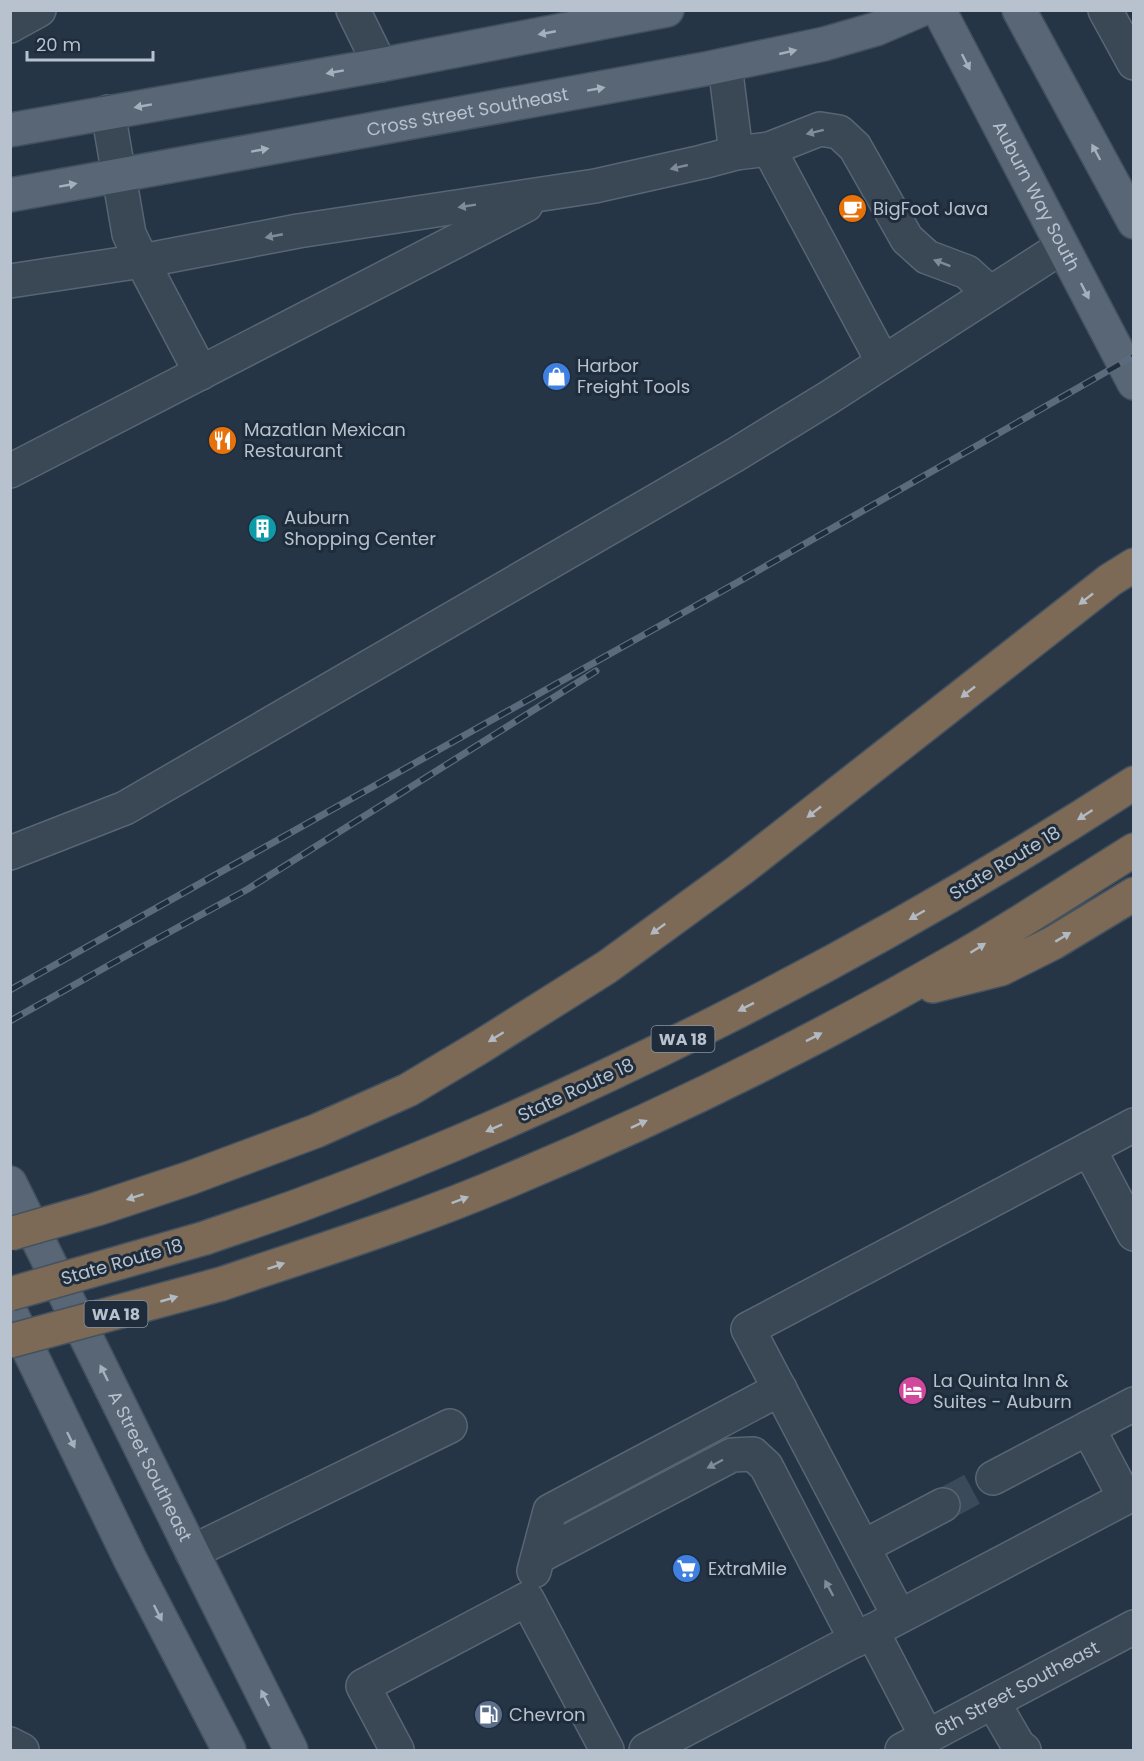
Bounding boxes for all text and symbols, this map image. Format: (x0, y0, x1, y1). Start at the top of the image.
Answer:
scale bar (27, 24, 153, 62)
one-way arrow (538, 29, 557, 38)
text: 20 m (36, 32, 81, 57)
one-way arrow (779, 47, 797, 57)
one-way arrow (961, 54, 971, 71)
one-way arrow (325, 68, 344, 77)
street label: Cross Street Southeast (365, 81, 570, 142)
one-way arrow (587, 84, 606, 93)
one-way arrow (133, 102, 152, 111)
street label: Auburn Way South (987, 116, 1086, 276)
one-way arrow (806, 128, 824, 138)
one-way arrow (1091, 144, 1101, 161)
one-way arrow (251, 145, 270, 154)
one-way arrow (670, 163, 689, 173)
one-way arrow (59, 180, 78, 189)
cafe icon: BigFoot Java (836, 193, 868, 225)
place label: BigFoot Java (873, 196, 988, 221)
one-way arrow (457, 201, 476, 210)
one-way arrow (265, 232, 284, 241)
one-way arrow (932, 257, 950, 267)
one-way arrow (1080, 283, 1090, 300)
place label: Harbor Freight Tools (577, 353, 690, 399)
shop icon: Harbor Freight Tools (540, 360, 572, 392)
place label: Mazatlan Mexican Restaurant (244, 417, 406, 463)
restaurant icon: Mazatlan Mexican Restaurant (207, 424, 239, 456)
place label: Auburn Shopping Center (284, 505, 436, 551)
building icon: Auburn Shopping Center (247, 512, 279, 544)
one-way arrow (1079, 593, 1094, 605)
one-way arrow (960, 686, 975, 698)
one-way arrow (806, 805, 821, 817)
one-way arrow (1076, 809, 1093, 820)
street label: State Route 18 (945, 820, 1065, 906)
one-way arrow (909, 909, 925, 920)
one-way arrow (651, 923, 666, 935)
one-way arrow (1055, 931, 1071, 942)
one-way arrow (970, 942, 986, 953)
one-way arrow (737, 1003, 754, 1012)
road number: WA 18 (652, 1026, 714, 1052)
one-way arrow (488, 1032, 504, 1043)
one-way arrow (806, 1032, 823, 1042)
street label: State Route 18 (514, 1052, 638, 1127)
one-way arrow (631, 1119, 648, 1128)
one-way arrow (485, 1124, 503, 1133)
one-way arrow (126, 1193, 144, 1202)
one-way arrow (451, 1195, 469, 1205)
street label: State Route 18 (58, 1232, 186, 1291)
one-way arrow (268, 1260, 286, 1270)
one-way arrow (160, 1294, 178, 1303)
road number: WA 18 (84, 1301, 148, 1327)
one-way arrow (99, 1364, 109, 1381)
place label: La Quinta Inn & Suites - Auburn (933, 1368, 1072, 1414)
hotel icon: La Quinta Inn & Suites - Auburn (896, 1375, 928, 1407)
street label: A Street Southeast (102, 1386, 198, 1546)
one-way arrow (67, 1431, 76, 1448)
one-way arrow (706, 1459, 723, 1469)
supermarket icon: ExtraMile (671, 1553, 703, 1585)
place label: ExtraMile (708, 1556, 787, 1581)
one-way arrow (824, 1579, 834, 1596)
one-way arrow (153, 1605, 163, 1622)
street label: 6th Street Southeast (930, 1635, 1103, 1743)
one-way arrow (260, 1690, 270, 1707)
fuel station icon: Chevron (472, 1699, 504, 1731)
place label: Chevron (509, 1702, 585, 1727)

